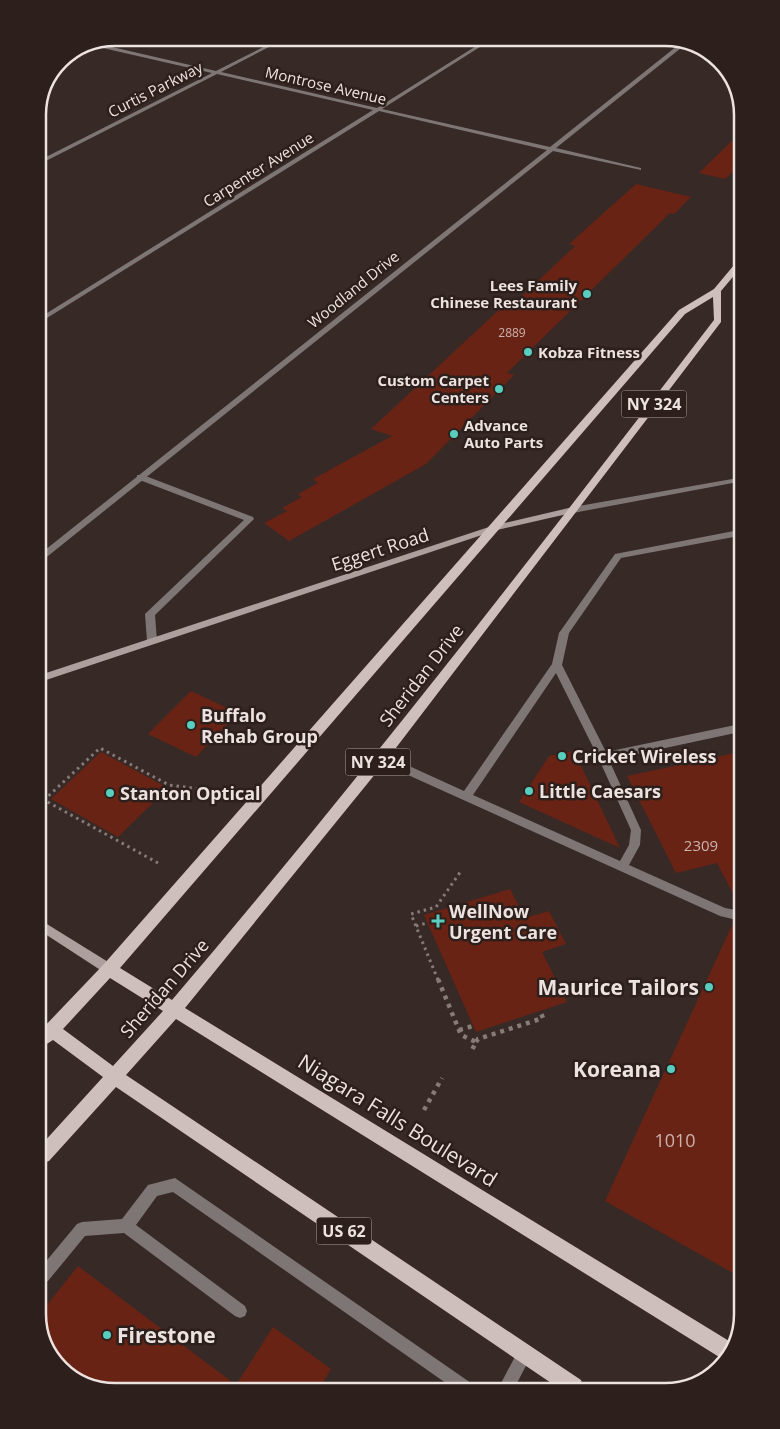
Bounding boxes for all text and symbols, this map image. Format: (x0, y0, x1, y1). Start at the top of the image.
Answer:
street label: Curtis Parkway (104, 56, 206, 121)
street label: Montrose Avenue (263, 61, 389, 109)
street label: Carpenter Avenue (199, 127, 317, 211)
street label: Woodland Drive (303, 246, 403, 332)
place label: Lees Family Chinese Restaurant (430, 275, 577, 312)
marker: Lees Family Chinese Restaurant (581, 288, 593, 300)
house number: 2889 (498, 324, 526, 341)
place label: Kobza Fitness (538, 342, 640, 362)
marker: Kobza Fitness (522, 346, 534, 358)
place label: Custom Carpet Centers (377, 370, 489, 407)
marker: Custom Carpet Centers (493, 383, 505, 395)
road number: NY 324 (622, 390, 686, 418)
place label: Advance Auto Parts (464, 415, 543, 452)
marker: Advance Auto Parts (448, 428, 460, 440)
street label: Eggert Road (328, 522, 432, 576)
street label: Sheridan Drive (373, 619, 469, 731)
place label: Buffalo Rehab Group (201, 703, 318, 748)
marker: Buffalo Rehab Group (185, 719, 197, 731)
place label: Cricket Wireless (572, 744, 716, 768)
road number: NY 324 (346, 749, 410, 776)
marker: Cricket Wireless (556, 750, 568, 762)
place label: Little Caesars (539, 779, 661, 803)
place label: Stanton Optical (120, 781, 261, 805)
marker: Little Caesars (523, 785, 535, 797)
marker: Stanton Optical (104, 787, 116, 799)
house number: 2309 (684, 835, 718, 855)
place label: WellNow Urgent Care (449, 899, 557, 944)
marker: WellNow Urgent Care (431, 914, 445, 928)
street label: Sheridan Drive (114, 933, 214, 1043)
place label: Maurice Tailors (537, 973, 699, 1001)
marker: Maurice Tailors (703, 981, 715, 993)
street label: Niagara Falls Boulevard (293, 1047, 503, 1193)
place label: Koreana (573, 1055, 661, 1083)
marker: Koreana (665, 1063, 677, 1075)
house number: 1010 (654, 1128, 696, 1152)
road number: US 62 (316, 1218, 372, 1244)
place label: Firestone (117, 1321, 216, 1349)
marker: Firestone (101, 1329, 113, 1341)

